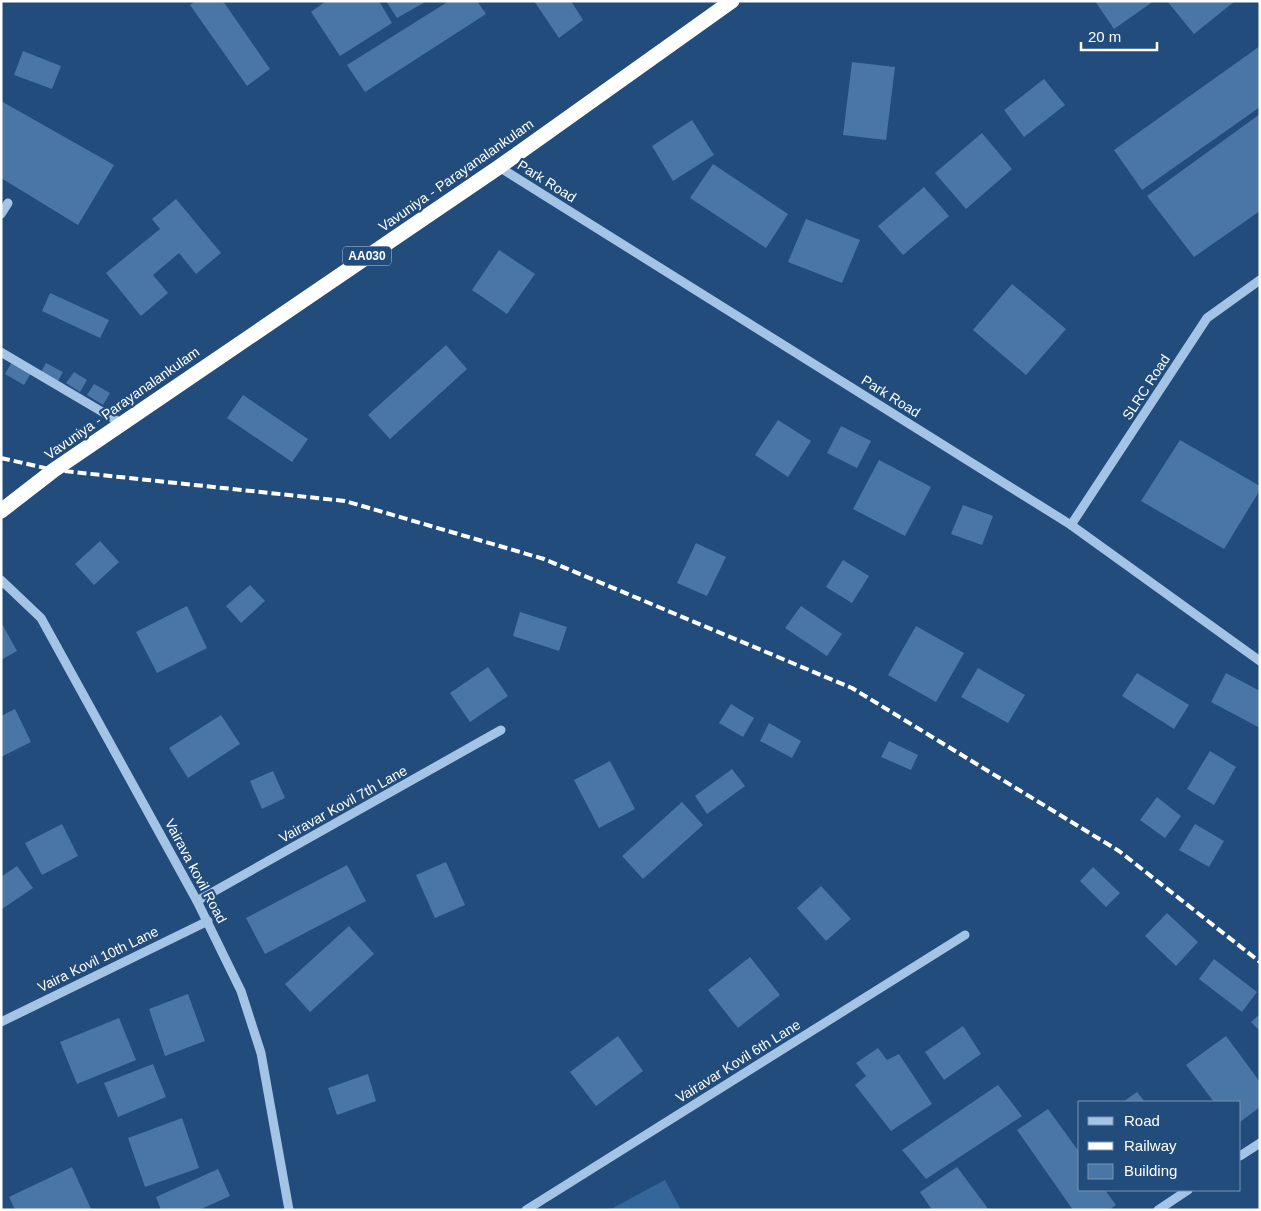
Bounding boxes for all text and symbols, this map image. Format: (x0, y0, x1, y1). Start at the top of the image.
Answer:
scale bar (1081, 20, 1157, 52)
text: 20 m (1088, 28, 1121, 45)
street label: Vavuniya - Parayanalankulam (376, 115, 536, 235)
street label: Park Road (515, 157, 579, 205)
road number: AA030 (343, 247, 391, 266)
street label: Vavuniya - Parayanalankulam (42, 343, 202, 463)
street label: SLRC Road (1119, 351, 1173, 423)
street label: Park Road (859, 372, 923, 420)
street label: Vairavar Kovil 7th Lane (276, 762, 410, 846)
street label: Vairava kovil Road (162, 816, 230, 926)
street label: Vaira Kovil 10th Lane (35, 923, 161, 995)
street label: Vairavar Kovil 6th Lane (673, 1016, 803, 1106)
legend (1078, 1101, 1241, 1191)
text: Road (1124, 1112, 1160, 1129)
text: Railway (1124, 1137, 1177, 1154)
text: Building (1124, 1162, 1177, 1179)

